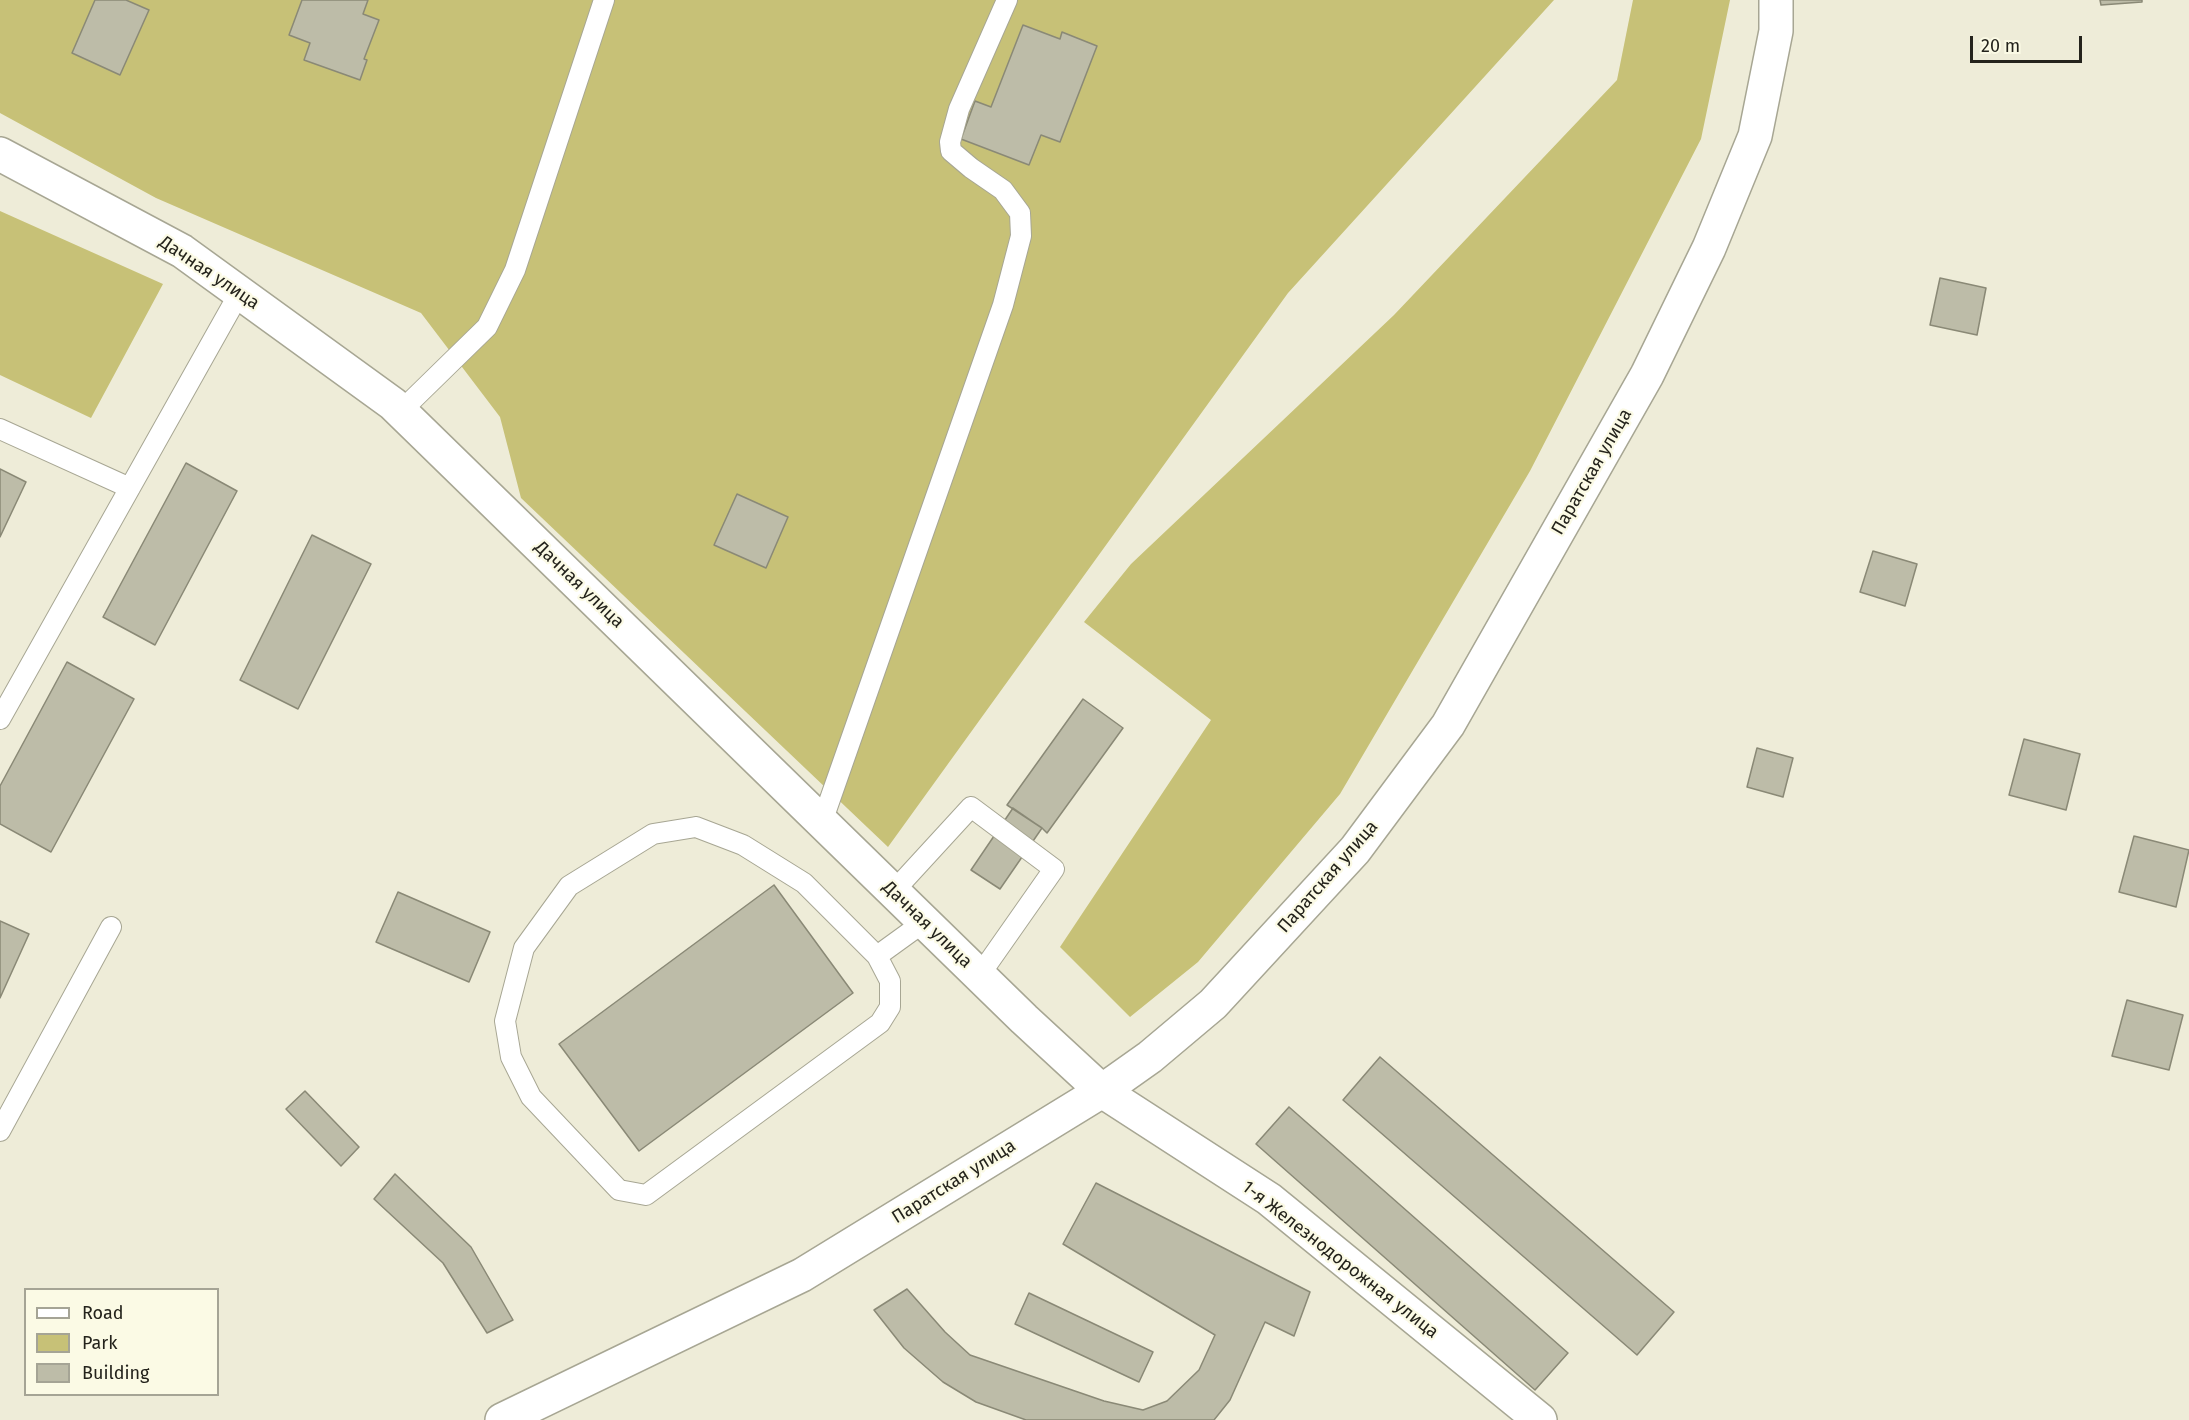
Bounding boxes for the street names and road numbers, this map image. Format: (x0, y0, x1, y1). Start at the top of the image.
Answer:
street label: Дачная улица (155, 232, 263, 314)
street label: Паратская улица (1547, 405, 1637, 539)
street label: Дачная улица (530, 537, 628, 633)
street label: Паратская улица (1273, 816, 1383, 938)
street label: Дачная улица (878, 877, 976, 973)
street label: Паратская улица (888, 1135, 1020, 1229)
street label: 1-я Железнодорожная улица (1238, 1177, 1442, 1343)

